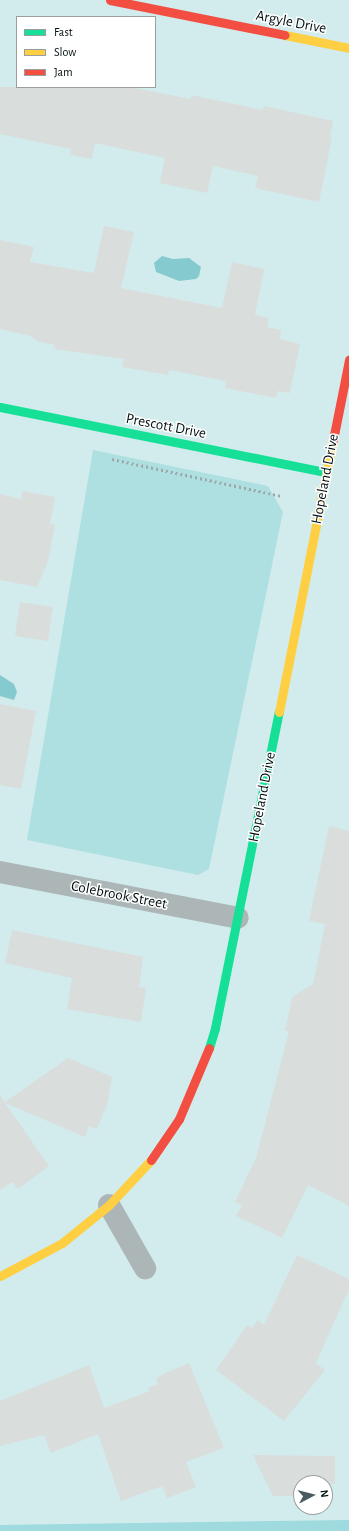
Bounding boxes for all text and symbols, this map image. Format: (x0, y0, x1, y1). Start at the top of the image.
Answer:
street label: Argyle Drive (254, 6, 328, 38)
legend (16, 16, 156, 88)
text: Fast (54, 26, 73, 38)
text: Slow (54, 46, 76, 58)
text: Jam (54, 66, 73, 78)
street label: Prescott Drive (124, 409, 208, 443)
street label: Hopeland Drive (307, 432, 343, 526)
street label: Hopeland Drive (244, 750, 280, 844)
street label: Colebrook Street (70, 877, 168, 913)
north arrow (293, 1475, 333, 1515)
text: N (318, 1489, 330, 1498)

